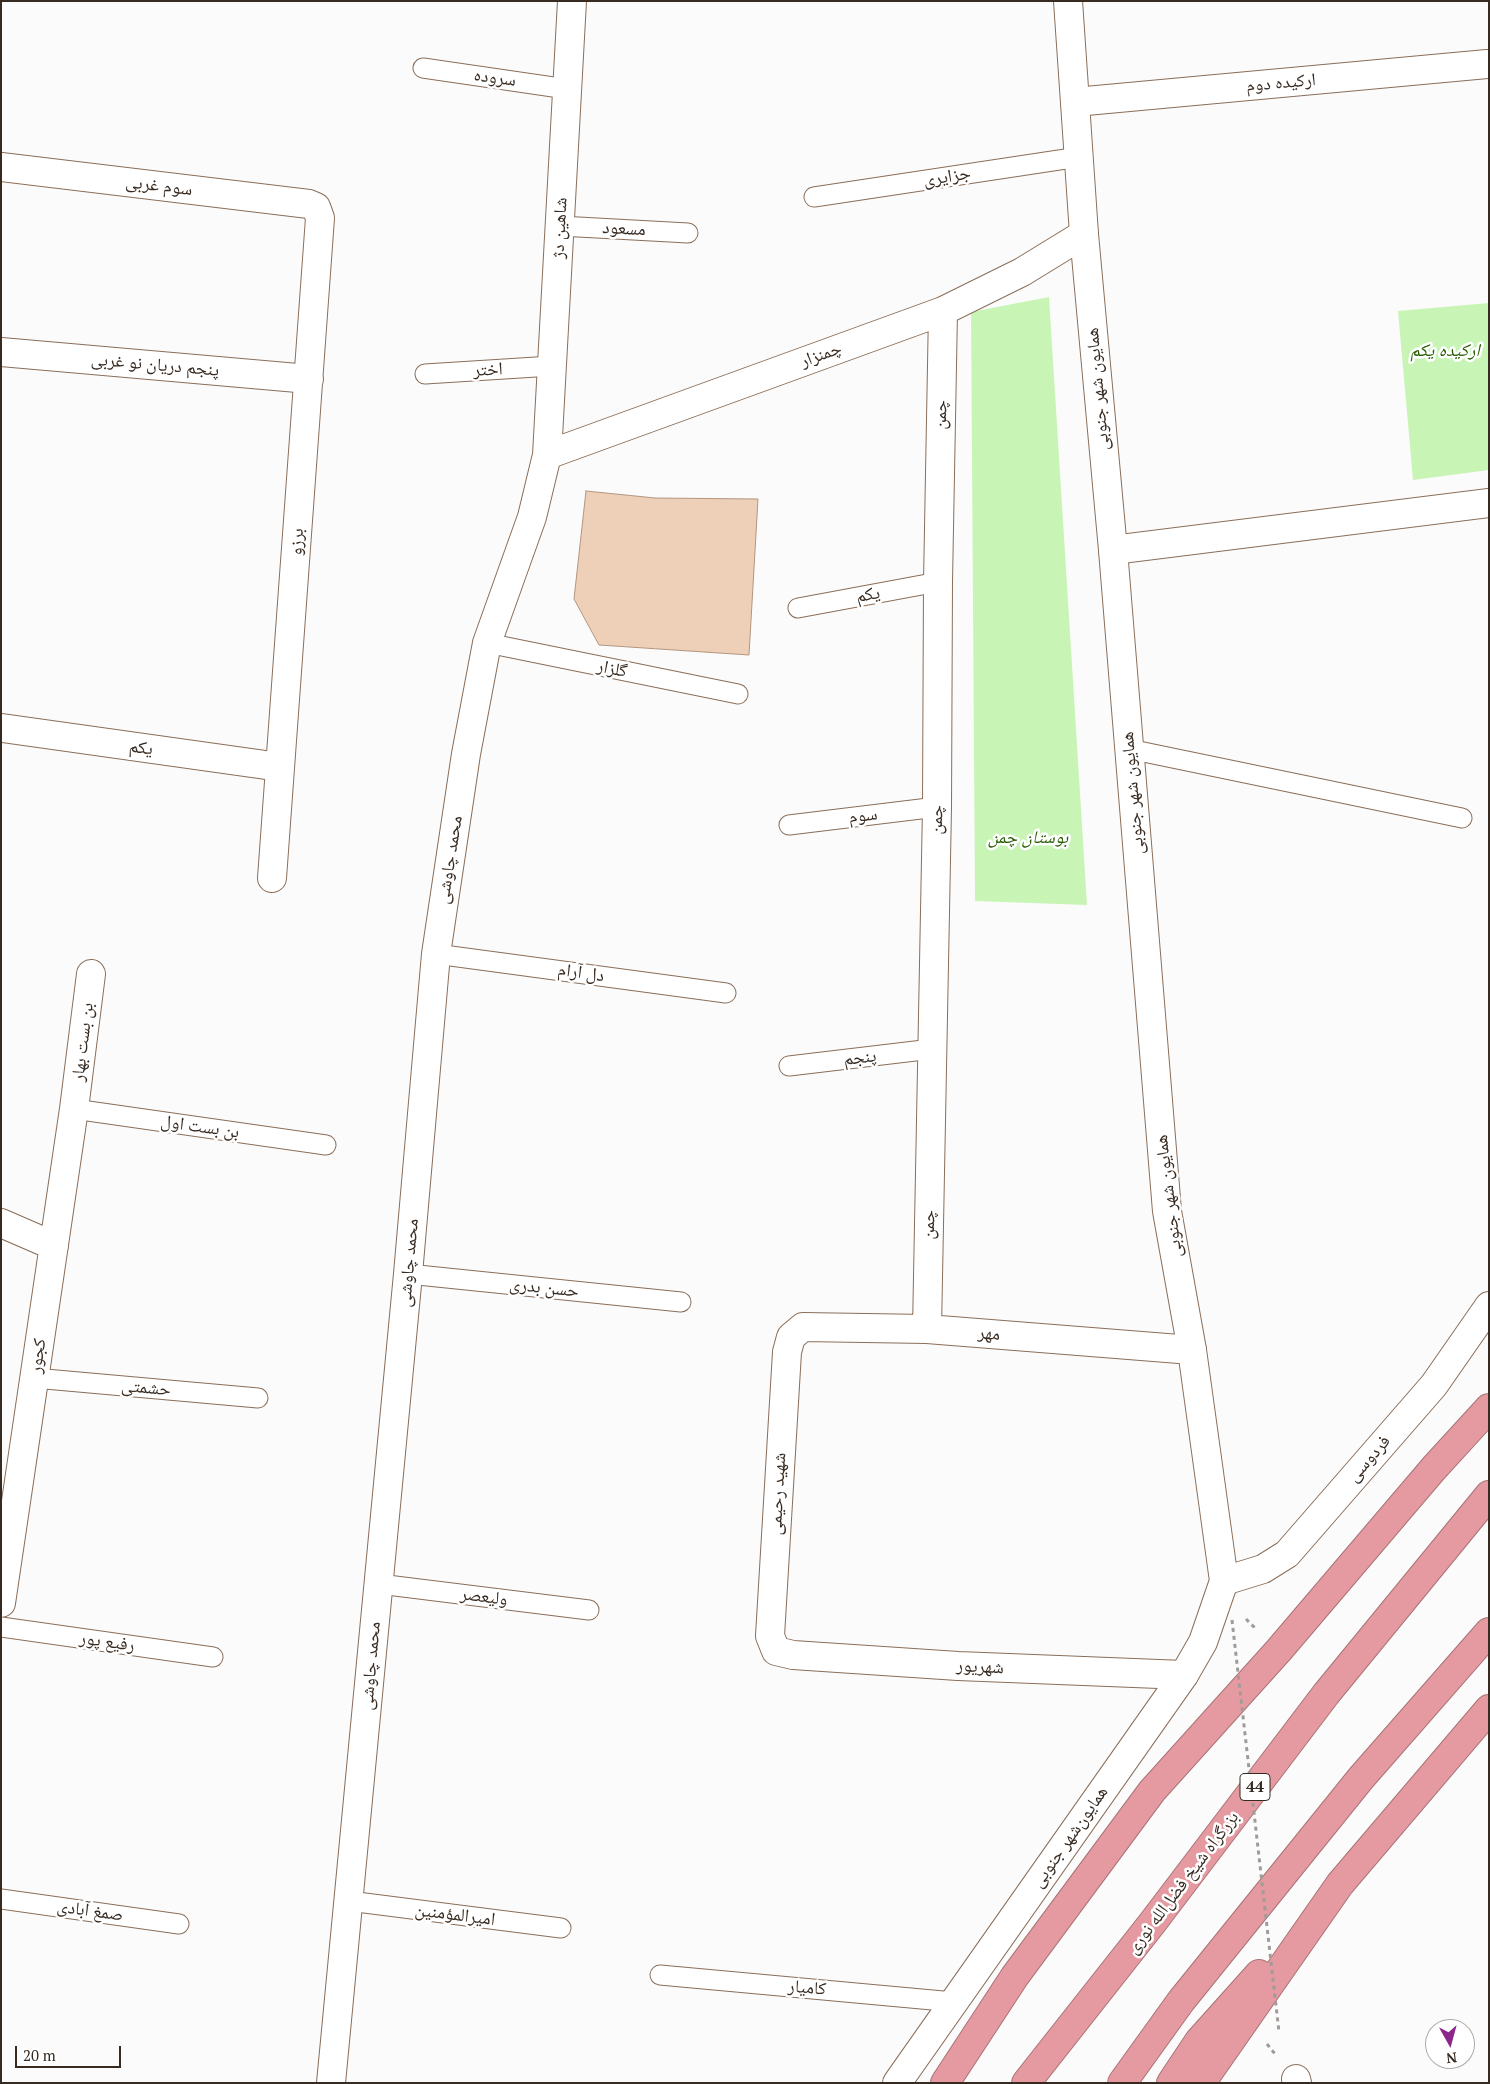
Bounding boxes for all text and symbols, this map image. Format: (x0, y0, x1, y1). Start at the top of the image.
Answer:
street label: سروده (473, 64, 517, 92)
street label: ارکیده دوم (1245, 69, 1317, 97)
street label: جزایری (922, 163, 972, 191)
street label: سوم غربی (124, 171, 194, 201)
street label: شاهین دژ (548, 197, 572, 259)
street label: مسعود (602, 217, 646, 241)
street label: همایون‌ شهر جنوبی (1082, 327, 1114, 451)
street label: چمنزار (797, 338, 845, 372)
park label: ارکیده یکم (1410, 340, 1480, 362)
street label: پنجم دریان‌ نو غربی (90, 349, 220, 381)
street label: اختر (473, 358, 503, 382)
street label: چمن (930, 400, 952, 430)
street label: برزو (285, 527, 309, 557)
street label: یکم (854, 582, 882, 608)
street label: گلزار (595, 655, 629, 683)
street label: همایون‌ شهر جنوبی (1117, 731, 1149, 855)
street label: یکم (128, 736, 154, 760)
street label: سوم (847, 804, 879, 828)
street label: چمن (926, 805, 948, 835)
street label: محمد چاوشی (432, 814, 468, 906)
park label: بوستان چمن (988, 827, 1068, 849)
street label: دل‌ آرام (556, 959, 606, 987)
street label: بن بست بهار (67, 1001, 99, 1083)
street label: پنجم (842, 1045, 878, 1071)
street label: بن بست اول (159, 1111, 241, 1143)
street label: همایون‌ شهر جنوبی (1151, 1133, 1187, 1259)
street label: چمن (918, 1210, 940, 1240)
street label: محمد چاوشی (394, 1218, 424, 1308)
street label: حسن بدری (508, 1274, 580, 1302)
street label: مهر (977, 1322, 1001, 1346)
street label: کجور (25, 1337, 51, 1375)
street label: حشمتی (120, 1375, 172, 1401)
street label: فردوسی (1343, 1431, 1395, 1487)
street label: شهید رحیمی (765, 1452, 791, 1536)
street label: ولیعصر (459, 1583, 509, 1611)
street label: محمد چاوشی (356, 1621, 386, 1711)
street label: رفیع‌ پور (78, 1627, 136, 1657)
street label: شهریور (956, 1655, 1004, 1679)
road number: 44 (1240, 1774, 1270, 1800)
street label: همایون‌شهر جنوبی (1027, 1782, 1113, 1892)
street label: بزرگراه شیخ فضل‌الله نوری (1122, 1807, 1244, 1959)
street label: صمغ‌ آبادی (55, 1896, 125, 1926)
street label: امیرالمؤمنین (414, 1899, 496, 1931)
street label: کامیار (787, 1976, 827, 2000)
north arrow (1425, 2019, 1475, 2069)
scale bar (18, 2036, 124, 2068)
text: 20 m (23, 2045, 56, 2065)
text: N (1445, 2048, 1458, 2068)

